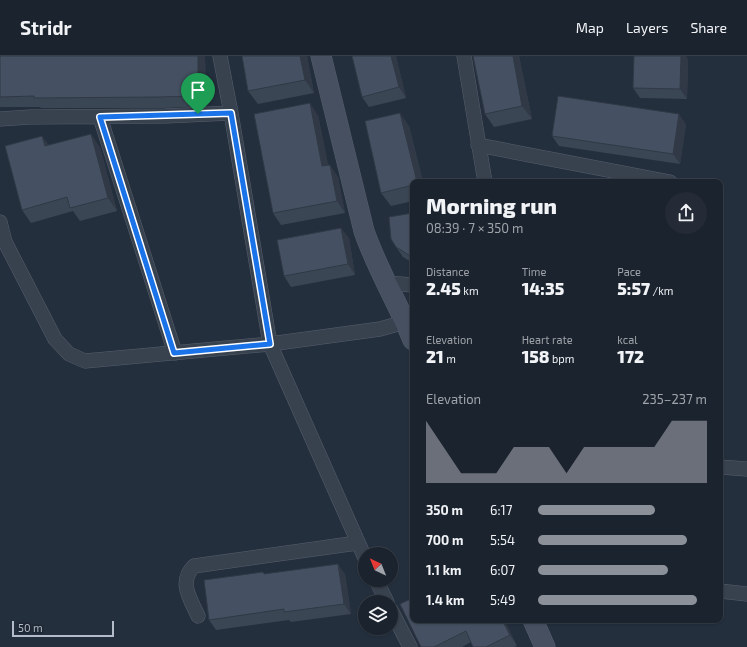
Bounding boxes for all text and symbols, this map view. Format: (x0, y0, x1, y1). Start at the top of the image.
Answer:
text: Stridr (20, 16, 72, 39)
text: Map (576, 19, 604, 36)
text: Layers (626, 19, 668, 36)
text: Share (690, 19, 727, 36)
pin (181, 73, 215, 114)
icon: arrive (187, 79, 209, 101)
text: Morning run (426, 192, 557, 218)
button: share (665, 192, 707, 234)
text: 08:39 · 7 × 350 m (426, 220, 523, 236)
text: Distance (426, 265, 469, 278)
text: Time (522, 265, 546, 278)
text: Pace (617, 265, 641, 278)
text: 2.45 (426, 278, 461, 298)
text: 14:35 (522, 278, 564, 298)
text: 5:57 (617, 278, 650, 298)
text: km (461, 284, 479, 297)
text: /km (650, 284, 673, 297)
text: Elevation (426, 333, 473, 346)
text: Heart rate (522, 333, 573, 346)
text: kcal (617, 333, 637, 346)
text: 21 (426, 346, 444, 366)
text: 158 (522, 346, 550, 366)
text: 172 (617, 346, 644, 366)
text: m (444, 352, 456, 365)
text: bpm (550, 352, 574, 365)
text: Elevation (426, 391, 481, 407)
text: 235–237 m (642, 391, 707, 407)
text: 350 m (426, 502, 463, 518)
text: 6:17 (490, 502, 512, 518)
text: 700 m (426, 532, 464, 548)
text: 5:54 (490, 532, 515, 548)
north arrow (358, 547, 398, 587)
map controls (358, 547, 398, 635)
text: 1.1 km (426, 562, 461, 578)
text: 6:07 (490, 562, 515, 578)
text: 1.4 km (426, 592, 465, 608)
text: 5:49 (490, 592, 515, 608)
button: layers (358, 595, 398, 635)
scale bar (12, 619, 114, 638)
text: 50 m (18, 621, 43, 634)

